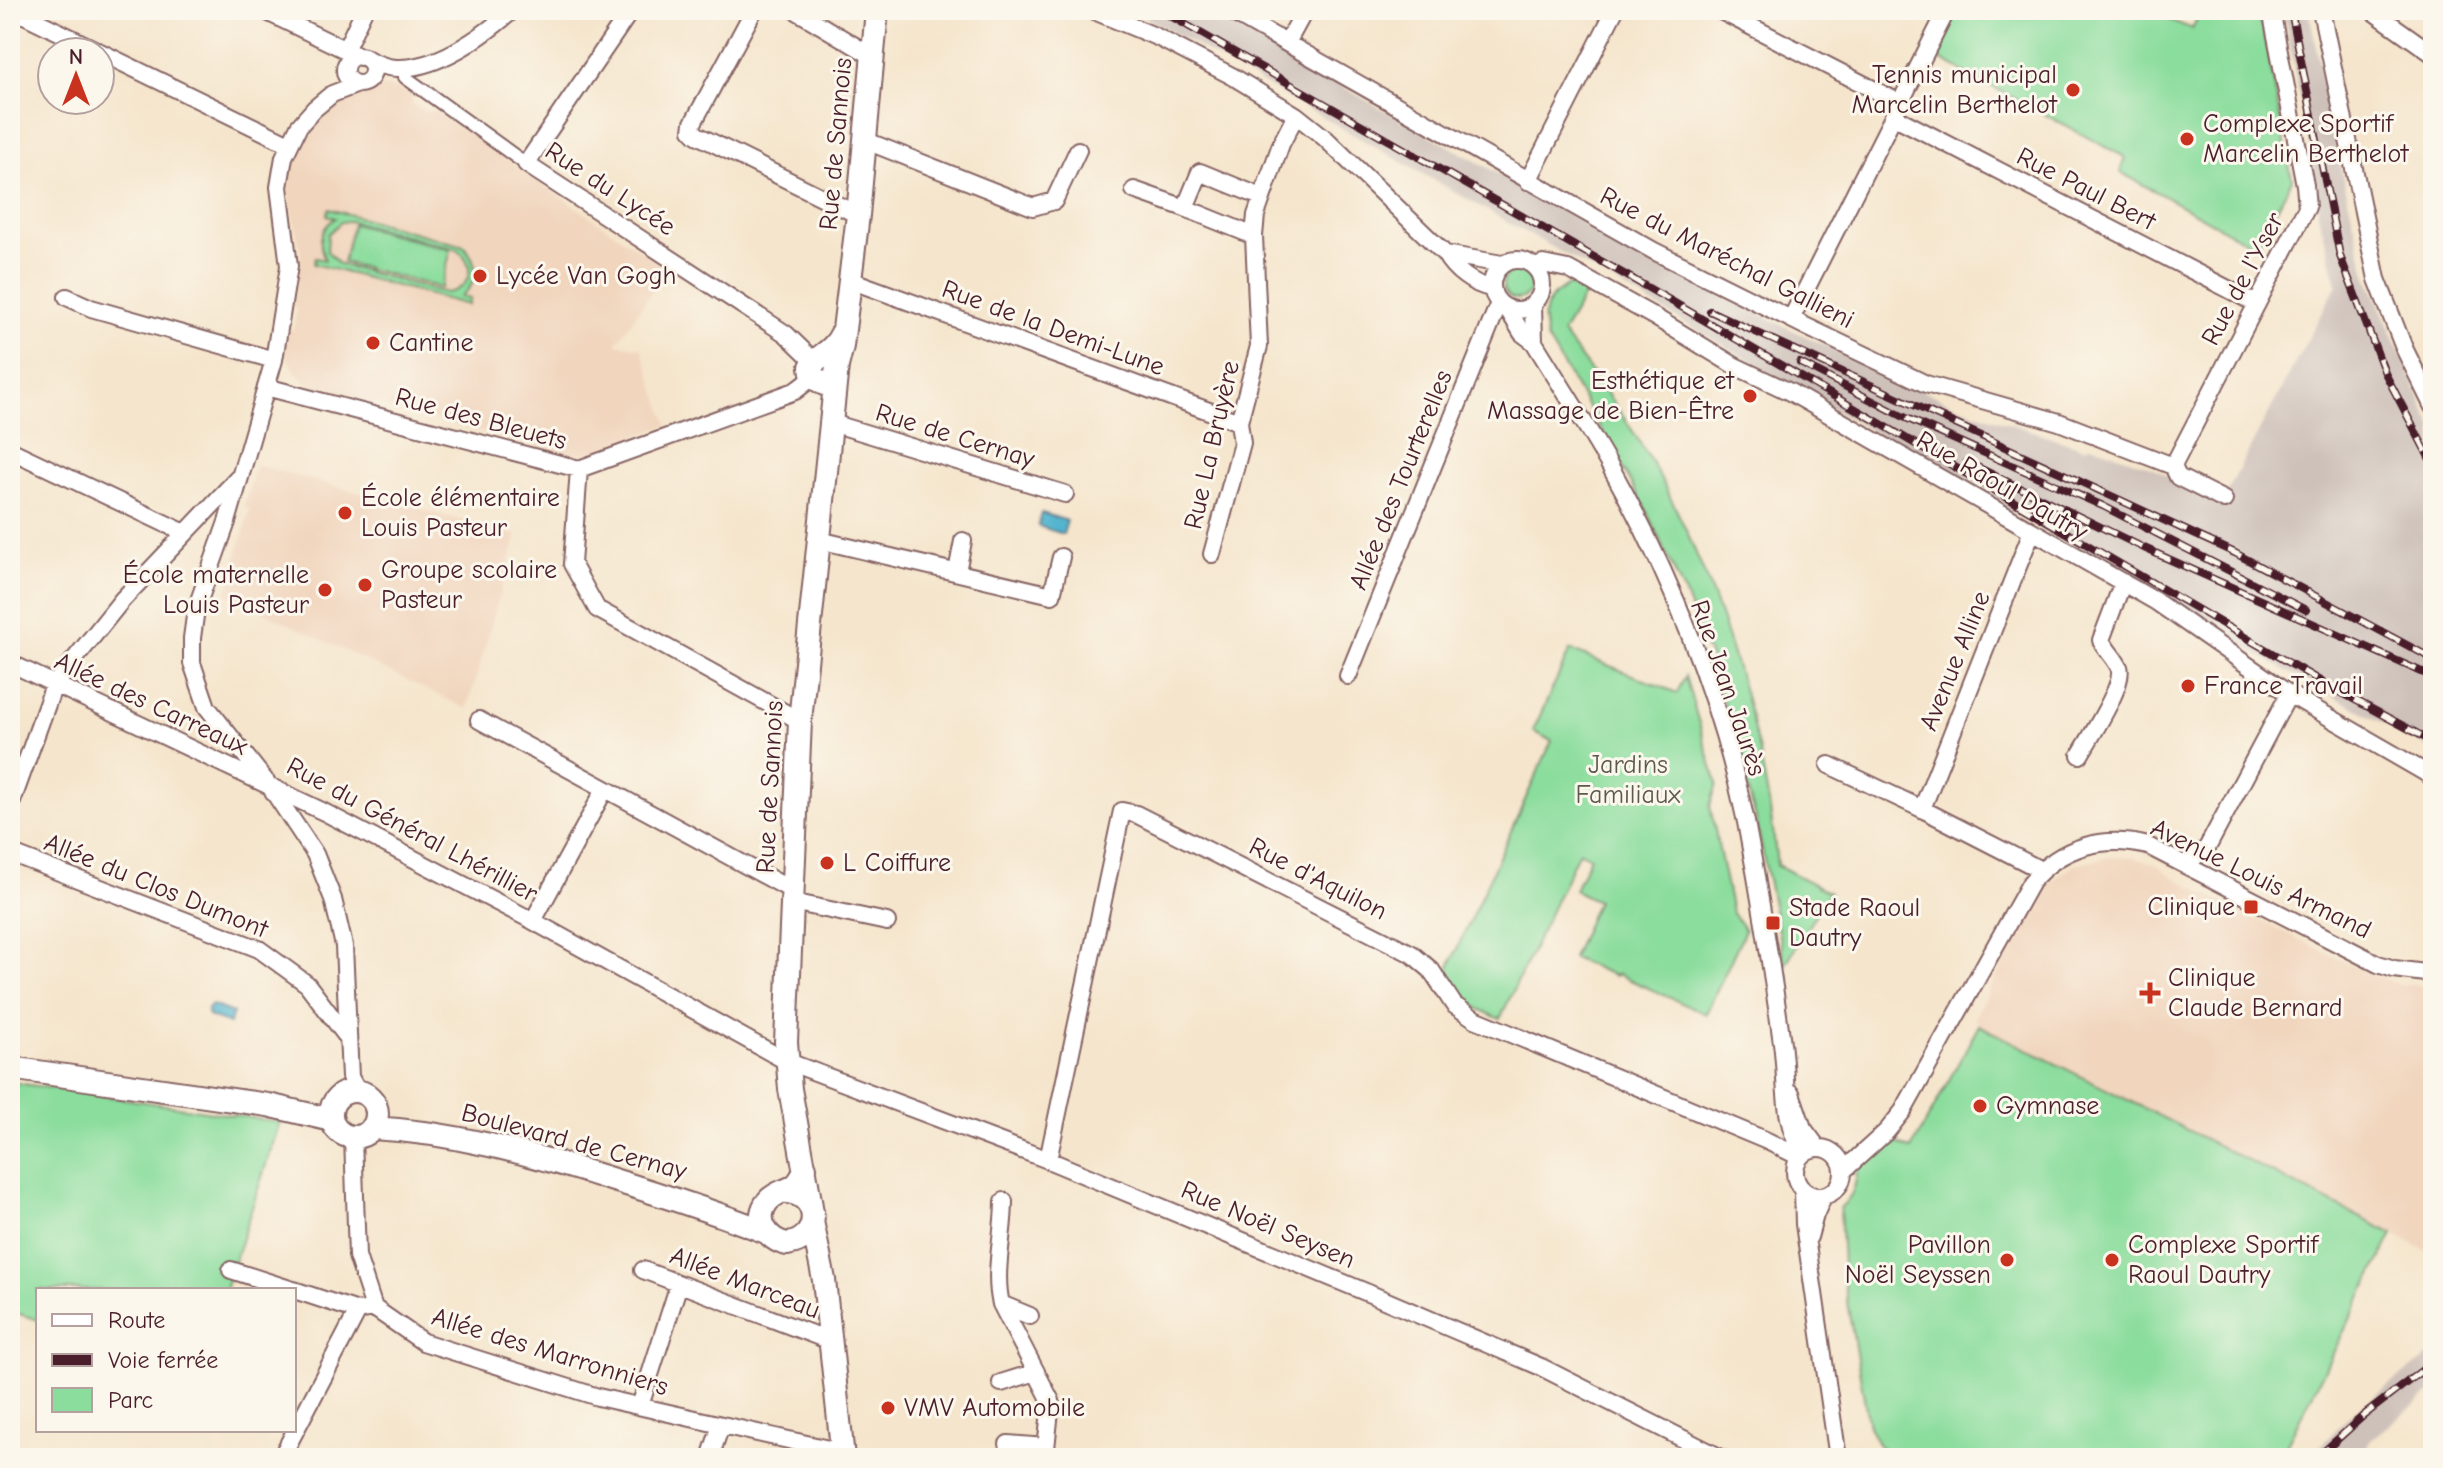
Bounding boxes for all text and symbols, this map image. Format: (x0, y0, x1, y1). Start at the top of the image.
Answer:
north arrow (36, 36, 116, 116)
text: N (69, 44, 83, 70)
street label: Rue de Sannois (814, 57, 858, 231)
place label: Tennis municipal Marcelin Berthelot (1852, 60, 2059, 120)
marker: Tennis municipal Marcelin Berthelot (2064, 81, 2082, 99)
place label: Complexe Sportif Marcelin Berthelot (2203, 109, 2410, 169)
marker: Complexe Sportif Marcelin Berthelot (2178, 130, 2196, 148)
street label: Rue du Lycée (539, 136, 681, 242)
street label: Rue Paul Bert (2011, 141, 2162, 238)
street label: Rue du Maréchal Gallieni (1595, 181, 1859, 335)
street label: Rue de l'Yser (2195, 207, 2291, 351)
place label: Lycée Van Gogh (496, 261, 677, 291)
marker: Lycée Van Gogh (471, 267, 489, 285)
street label: Rue de la Demi-Lune (938, 274, 1168, 382)
place label: Cantine (389, 328, 474, 358)
marker: Cantine (364, 334, 382, 352)
street label: Rue La Bruyère (1178, 358, 1246, 532)
street label: Allée des Tourterelles (1343, 366, 1459, 594)
place label: Esthétique et Massage de Bien-Être (1487, 366, 1736, 426)
street label: Rue des Bleuets (392, 382, 570, 456)
marker: Esthétique et Massage de Bien-Être (1741, 387, 1759, 405)
street label: Rue de Cernay (872, 398, 1038, 475)
street label: Rue Raoul Dautry (1911, 425, 2093, 547)
place label: École élémentaire Louis Pasteur (361, 482, 560, 543)
marker: École élémentaire Louis Pasteur (336, 504, 354, 522)
place label: Groupe scolaire Pasteur (381, 555, 557, 615)
place label: École maternelle Louis Pasteur (123, 559, 310, 620)
marker: Groupe scolaire Pasteur (356, 576, 374, 594)
marker: École maternelle Louis Pasteur (316, 581, 334, 599)
street label: Avenue Alline (1913, 587, 1997, 735)
street label: Rue Jean Jaurès (1684, 596, 1772, 780)
street label: Allée des Carreaux (50, 646, 253, 762)
place label: France Travail (2204, 671, 2363, 701)
marker: France Travail (2179, 677, 2197, 695)
street label: Rue de Sannois (750, 700, 790, 874)
park label: Jardins Familiaux (1576, 750, 1681, 810)
street label: Rue du Général Lhérillier (281, 751, 543, 909)
street label: Avenue Louis Armand (2146, 813, 2376, 945)
street label: Allée du Clos Dumont (40, 827, 274, 945)
street label: Rue d'Aquilon (1244, 831, 1392, 927)
place label: L Coiffure (843, 848, 951, 878)
marker: L Coiffure (818, 854, 836, 872)
place label: Clinique (2147, 892, 2235, 922)
place label: Stade Raoul Dautry (1789, 893, 1920, 953)
marker: Clinique (2242, 898, 2260, 916)
marker: Stade Raoul Dautry (1764, 914, 1782, 932)
place label: Clinique Claude Bernard (2168, 963, 2342, 1023)
marker: Clinique Claude Bernard (2139, 982, 2161, 1004)
place label: Gymnase (1996, 1091, 2099, 1121)
marker: Gymnase (1971, 1097, 1989, 1115)
street label: Boulevard de Cernay (458, 1098, 690, 1187)
street label: Rue Noël Seysen (1177, 1175, 1359, 1275)
place label: Pavillon Noël Seyssen (1845, 1230, 1991, 1290)
place label: Complexe Sportif Raoul Dautry (2128, 1230, 2320, 1290)
street label: Allée Marceau (666, 1241, 824, 1325)
marker: Pavillon Noël Seyssen (1998, 1251, 2016, 1269)
marker: Complexe Sportif Raoul Dautry (2103, 1251, 2121, 1269)
legend (36, 1288, 296, 1432)
street label: Allée des Marronniers (428, 1302, 672, 1402)
text: Route (108, 1306, 165, 1334)
text: Voie ferrée (108, 1346, 218, 1374)
text: Parc (108, 1386, 153, 1414)
place label: VMV Automobile (904, 1393, 1085, 1423)
marker: VMV Automobile (879, 1399, 897, 1417)

